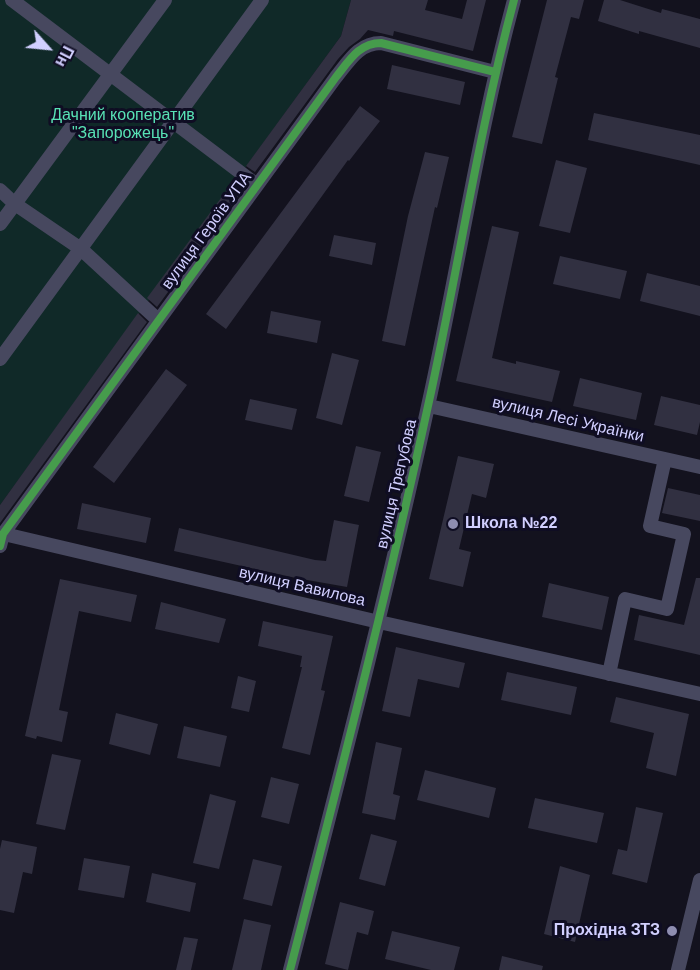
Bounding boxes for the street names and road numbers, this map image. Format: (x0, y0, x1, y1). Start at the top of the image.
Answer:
street label: вулиця Героїв УПА (158, 169, 256, 293)
street label: вулиця Лесі Українки (490, 393, 646, 447)
street label: вулиця Трегубова (373, 417, 421, 551)
street label: вулиця Вавилова (237, 563, 367, 611)

